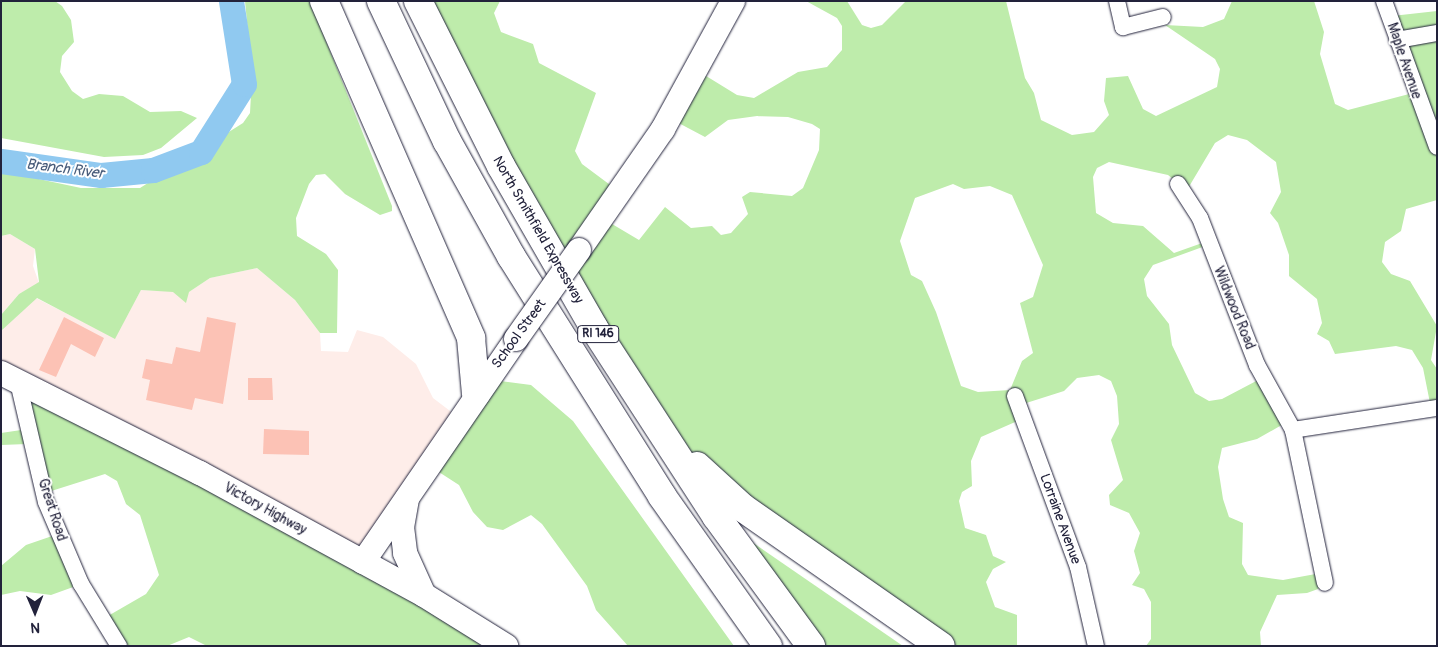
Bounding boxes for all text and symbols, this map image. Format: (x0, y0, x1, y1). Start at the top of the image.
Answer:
street label: Maple Avenue (1383, 21, 1425, 101)
street label: North Smithfield Expressway (489, 153, 587, 307)
water label: Branch River (25, 155, 105, 183)
street label: Wildwood Road (1210, 264, 1258, 352)
street label: School Street (488, 296, 550, 372)
road number: RI 146 (577, 324, 619, 344)
street label: Lorraine Avenue (1036, 471, 1084, 567)
street label: Great Road (34, 477, 70, 543)
street label: Victory Highway (221, 479, 309, 539)
north arrow (10, 587, 60, 637)
text: N (30, 619, 40, 636)

